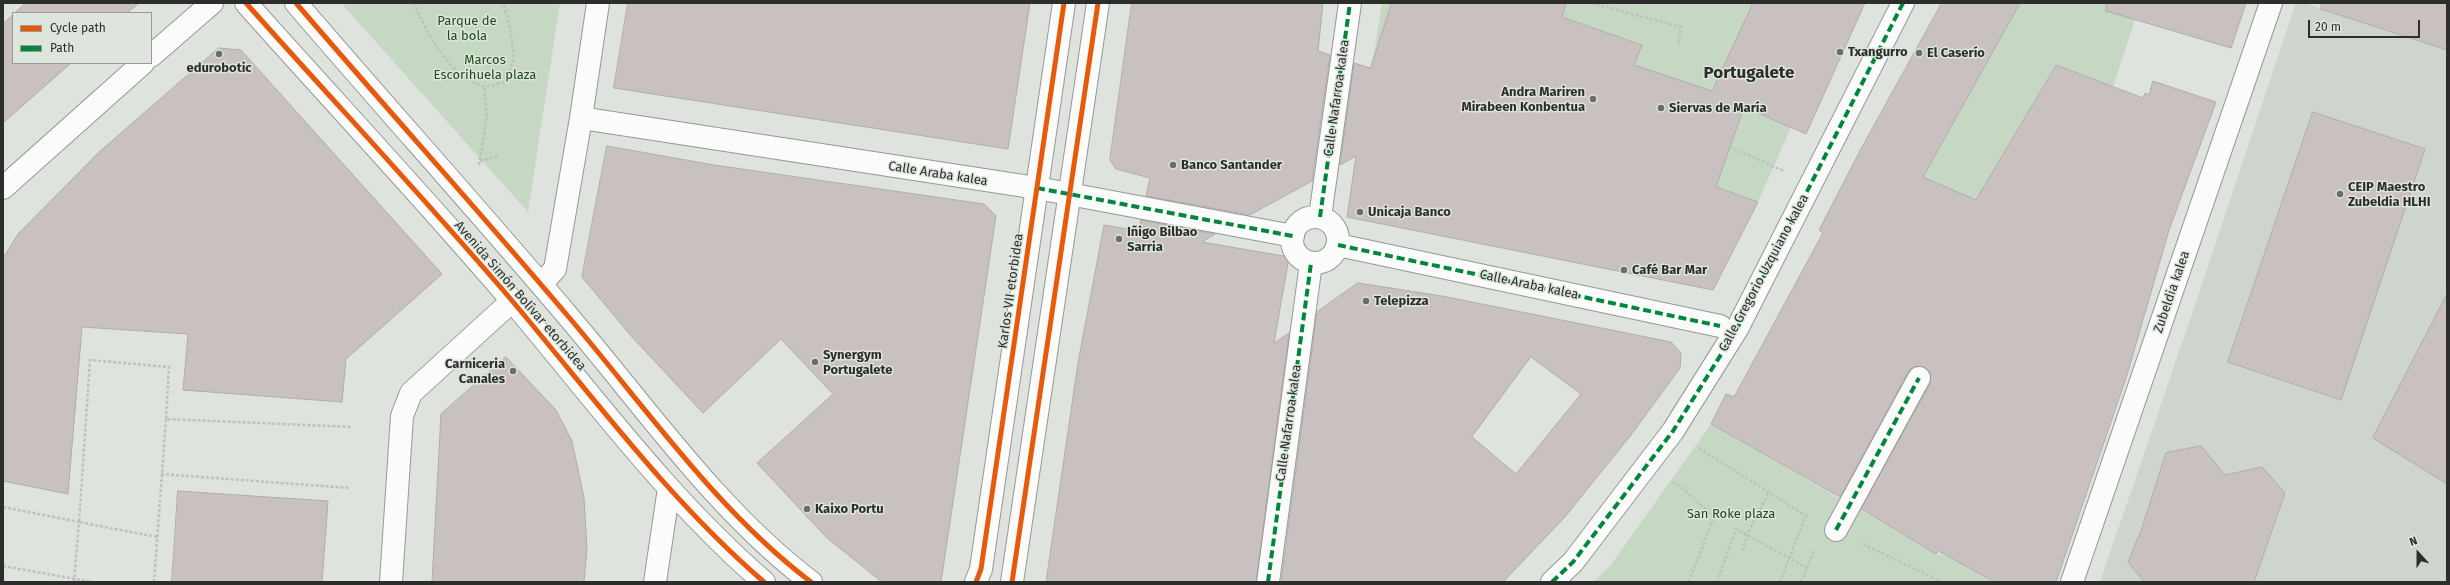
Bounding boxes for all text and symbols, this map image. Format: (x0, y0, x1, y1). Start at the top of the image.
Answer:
legend (12, 12, 152, 64)
scale bar (2310, 12, 2422, 38)
park label: Parque de la bola (437, 13, 497, 44)
text: 20 m (2315, 20, 2341, 34)
text: Cycle path (50, 21, 106, 35)
street label: Calle Nafarroa kalea (1321, 38, 1353, 158)
text: Path (50, 41, 74, 55)
place label: Txangurro (1848, 44, 1908, 60)
place label: El Caserío (1927, 45, 1985, 61)
marker: Txangurro (1835, 47, 1845, 57)
marker: El Caserío (1914, 48, 1924, 58)
marker: edurobotic (214, 49, 224, 59)
park label: Marcos Escorihuela plaza (434, 52, 536, 83)
place label: edurobotic (186, 60, 252, 76)
district label: Portugalete (1704, 63, 1794, 83)
place label: Andra Mariren Mirabeen Konbentua (1461, 84, 1585, 115)
marker: Andra Mariren Mirabeen Konbentua (1588, 94, 1598, 104)
place label: Siervas de María (1669, 100, 1767, 116)
marker: Siervas de María (1656, 103, 1666, 113)
place label: Banco Santander (1181, 157, 1282, 173)
street label: Calle Araba kalea (887, 158, 989, 190)
marker: Banco Santander (1168, 160, 1178, 170)
place label: CEIP Maestro Zubeldia HLHI (2348, 179, 2430, 210)
marker: CEIP Maestro Zubeldia HLHI (2335, 189, 2345, 199)
street label: Calle Gregorio Uzquiano kalea (1716, 192, 1812, 354)
place label: Unicaja Banco (1368, 204, 1451, 220)
marker: Unicaja Banco (1355, 207, 1365, 217)
street label: Avenida Simón Bolívar etorbidea (451, 218, 589, 374)
place label: Iñigo Bilbao Sarria (1127, 224, 1197, 255)
street label: Karlos VII etorbidea (995, 232, 1027, 350)
marker: Iñigo Bilbao Sarria (1114, 234, 1124, 244)
street label: Zubeldia kalea (2151, 249, 2193, 335)
place label: Café Bar Mar (1632, 262, 1707, 278)
marker: Café Bar Mar (1619, 265, 1629, 275)
street label: Calle Araba kalea (1478, 267, 1580, 303)
place label: Telepizza (1374, 293, 1429, 309)
marker: Telepizza (1361, 296, 1371, 306)
place label: Synergym Portugalete (823, 347, 892, 378)
place label: Carniceria Canales (445, 356, 505, 387)
marker: Synergym Portugalete (810, 357, 820, 367)
street label: Calle Nafarroa kalea (1273, 363, 1305, 483)
marker: Carniceria Canales (508, 366, 518, 376)
place label: Kaixo Portu (815, 501, 884, 517)
marker: Kaixo Portu (802, 504, 812, 514)
park label: San Roke plaza (1687, 506, 1775, 522)
north arrow (2398, 533, 2438, 573)
text: N (2408, 534, 2419, 549)

